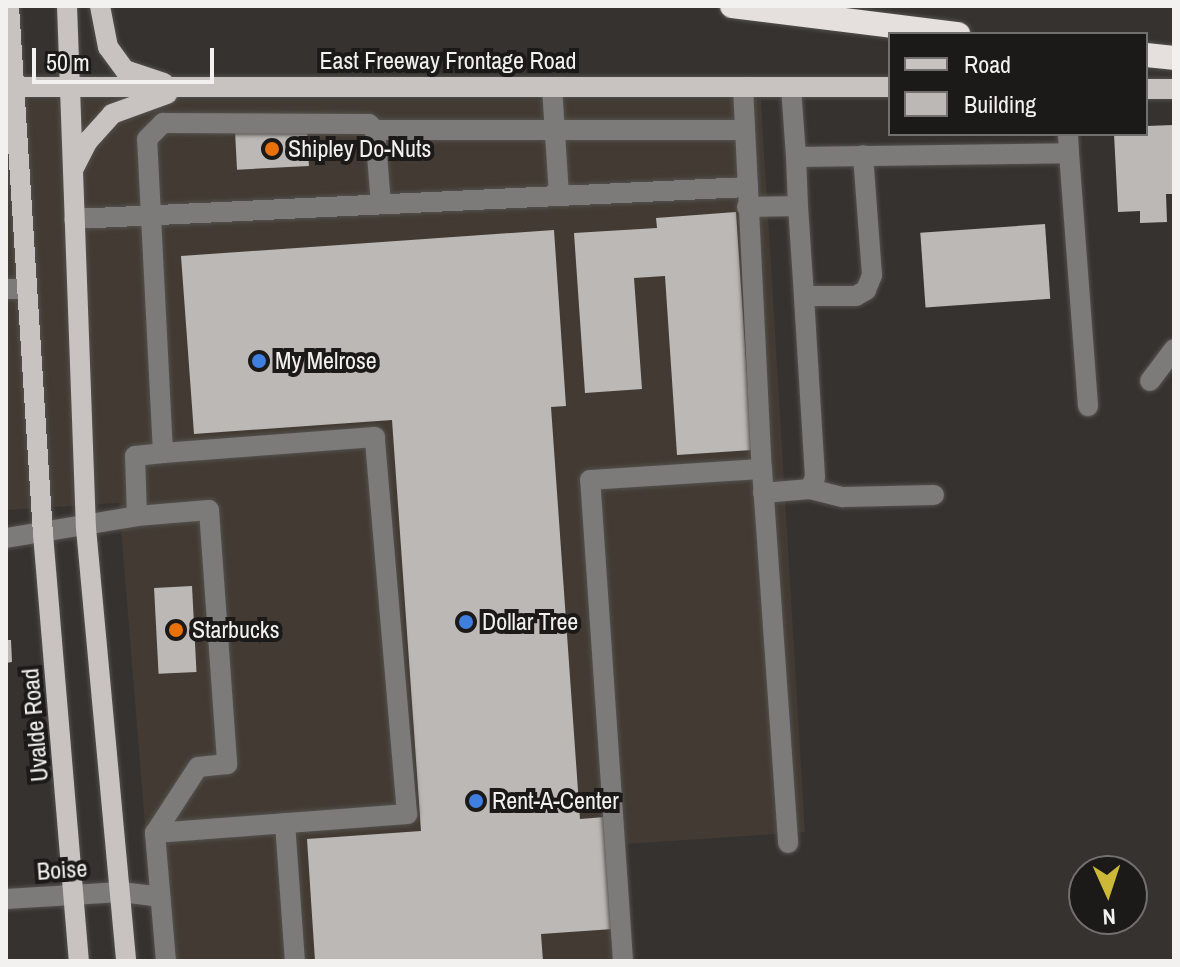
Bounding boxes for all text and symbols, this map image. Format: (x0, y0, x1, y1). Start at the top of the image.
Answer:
scale bar (36, 32, 218, 82)
legend (888, 32, 1148, 136)
text: 50 m (46, 46, 90, 78)
street label: East Freeway Frontage Road (319, 47, 577, 75)
text: Road (964, 48, 1011, 80)
text: Building (964, 88, 1036, 120)
place label: Shipley Do-Nuts (288, 135, 431, 163)
marker: Shipley Do-Nuts (263, 140, 281, 158)
place label: My Melrose (275, 347, 377, 375)
marker: My Melrose (250, 352, 268, 370)
place label: Dollar Tree (482, 608, 579, 636)
marker: Dollar Tree (457, 613, 475, 631)
place label: Starbucks (192, 616, 280, 644)
marker: Starbucks (167, 621, 185, 639)
street label: Uvalde Road (16, 667, 54, 783)
place label: Rent-A-Center (492, 787, 619, 815)
marker: Rent-A-Center (467, 792, 485, 810)
street label: Boise (36, 854, 88, 886)
north arrow (1068, 855, 1148, 935)
text: N (1102, 902, 1116, 932)

